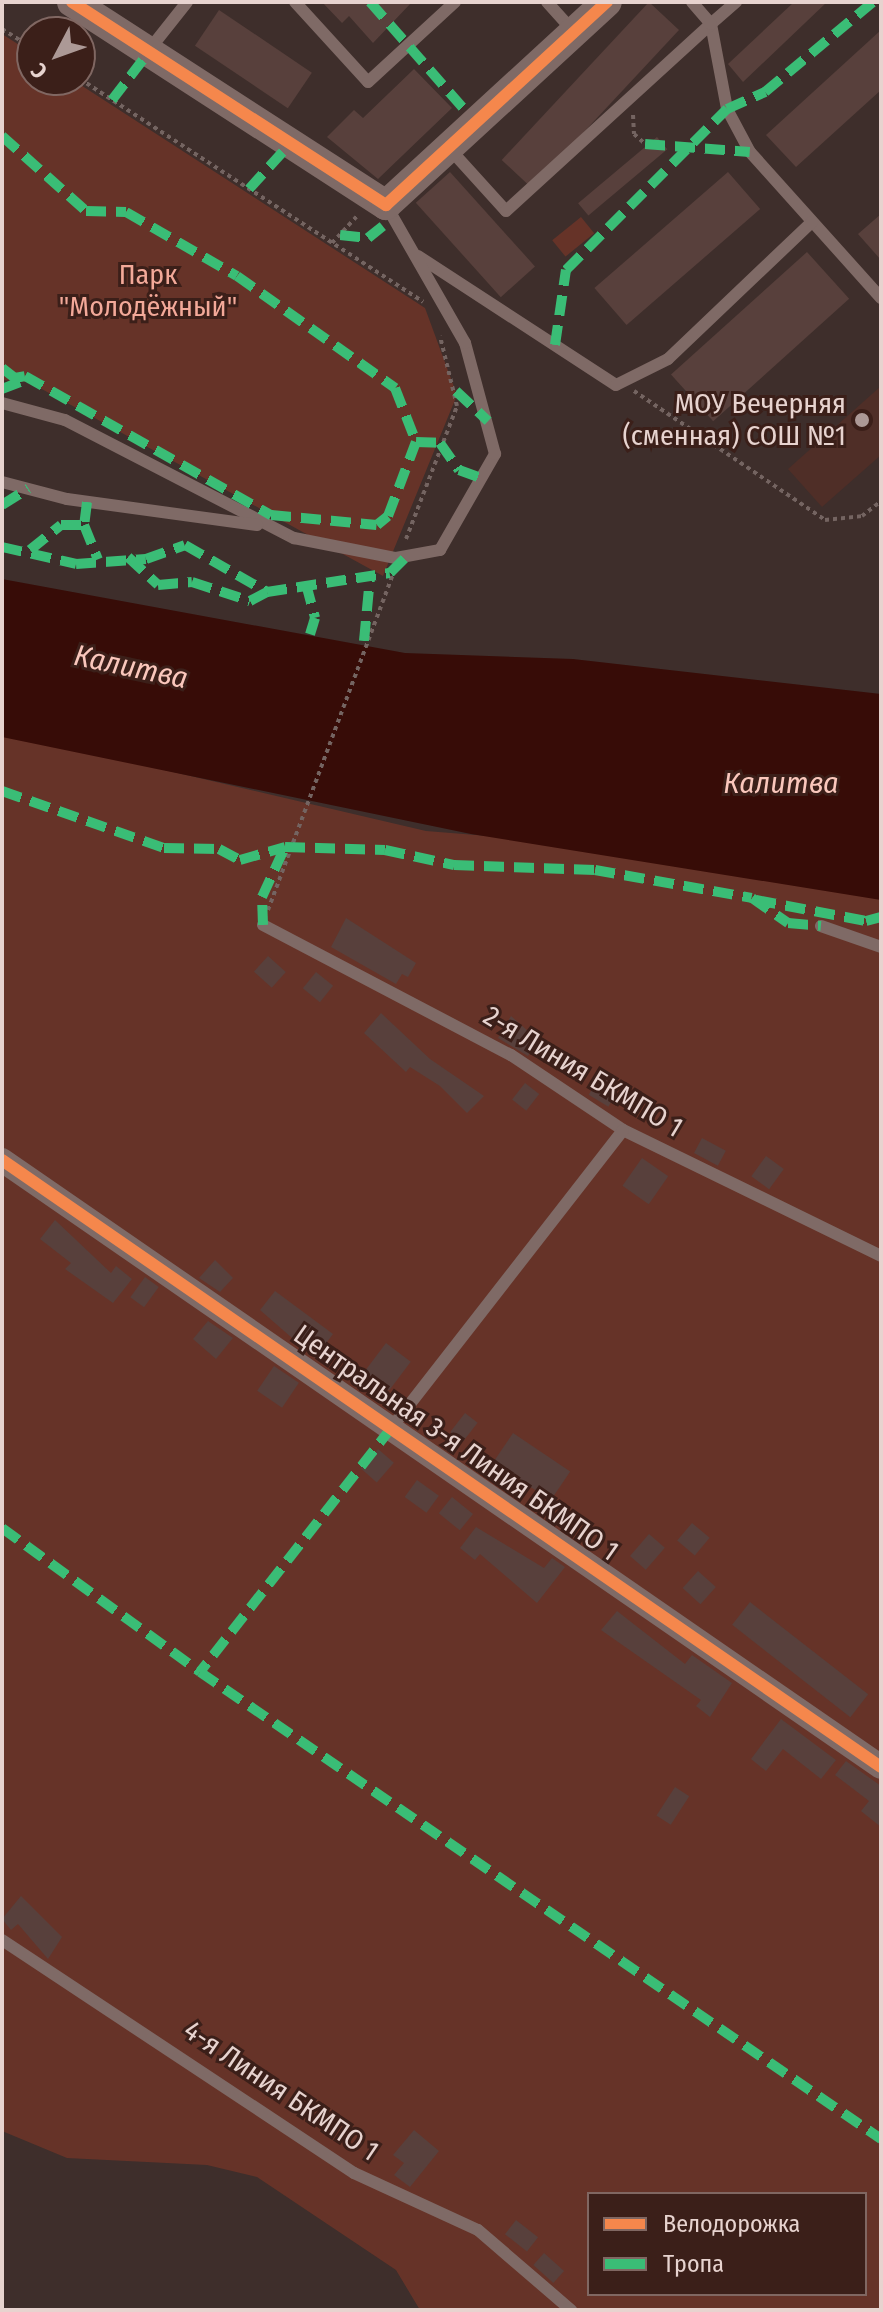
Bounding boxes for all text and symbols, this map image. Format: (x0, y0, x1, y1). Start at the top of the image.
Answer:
north arrow (16, 16, 96, 96)
text: С (25, 58, 53, 84)
park label: Парк "Молодёжный" (59, 258, 237, 324)
place label: МОУ Вечерняя (сменная) СОШ №1 (623, 387, 846, 453)
marker: МОУ Вечерняя (сменная) СОШ №1 (853, 411, 871, 429)
water label: Калитва (71, 637, 191, 697)
water label: Калитва (723, 765, 839, 801)
street label: 2-я Линия БКМПО 1 (477, 999, 689, 1145)
street label: Центральная 3-я Линия БКМПО 1 (287, 1318, 625, 1568)
street label: 4-я Линия БКМПО 1 (177, 2013, 385, 2169)
legend (587, 2192, 867, 2296)
text: Велодорожка (663, 2210, 800, 2238)
text: Тропа (663, 2250, 724, 2278)

